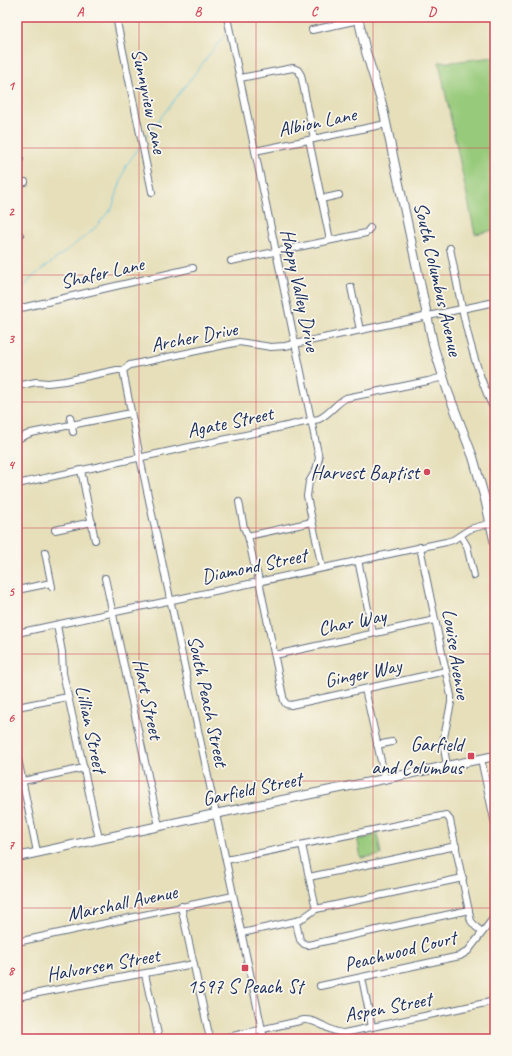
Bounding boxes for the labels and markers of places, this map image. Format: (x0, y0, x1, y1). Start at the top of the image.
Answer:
place label: Harvest Baptist (310, 460, 421, 485)
marker: Harvest Baptist (422, 467, 432, 477)
place label: Garfield and Columbus (371, 732, 466, 780)
marker: Garfield and Columbus (466, 751, 476, 761)
marker: 1597 S Peach St (240, 963, 250, 973)
place label: 1597 S Peach St (187, 974, 306, 999)

